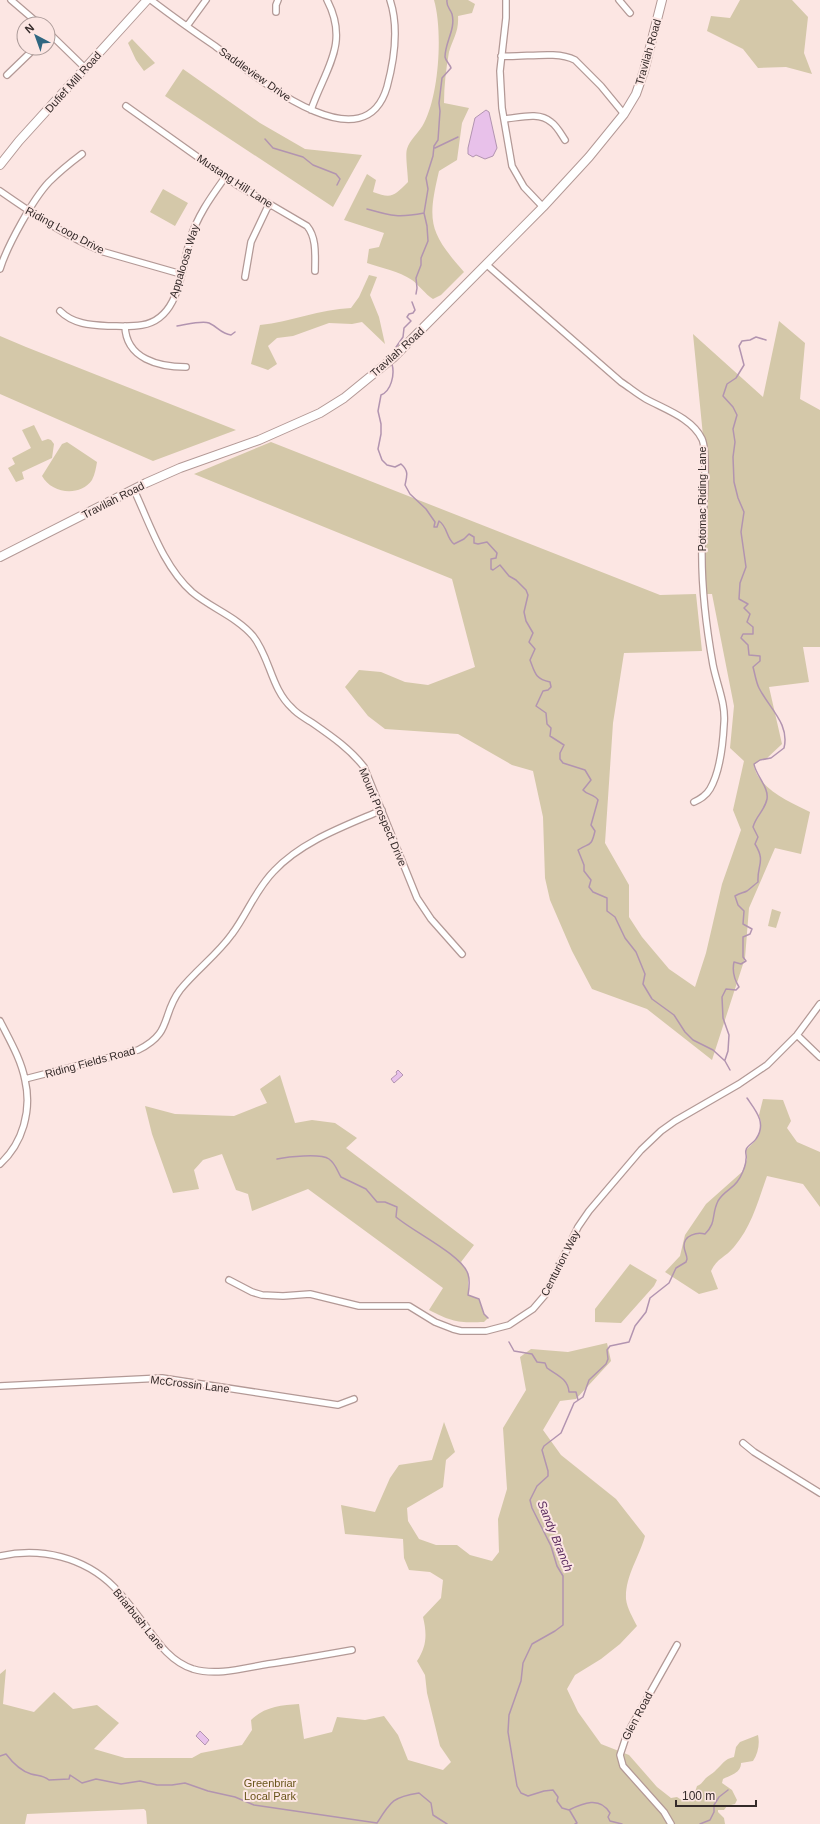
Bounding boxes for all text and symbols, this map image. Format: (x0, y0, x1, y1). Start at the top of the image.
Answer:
north arrow (16, 16, 56, 56)
street label: Travilah Road (633, 18, 663, 86)
text: N (23, 21, 36, 36)
street label: Saddleview Drive (217, 45, 293, 103)
street label: Dufief Mill Road (43, 49, 103, 115)
street label: Mustang Hill Lane (195, 152, 275, 210)
street label: Riding Loop Drive (24, 204, 106, 256)
street label: Appaloosa Way (167, 222, 201, 299)
street label: Travilah Road (368, 325, 426, 379)
street label: Potomac Riding Lane (696, 446, 708, 552)
street label: Travilah Road (80, 479, 146, 521)
street label: Mount Prospect Drive (357, 766, 409, 868)
street label: Riding Fields Road (44, 1044, 136, 1080)
street label: Centurion Way (538, 1228, 582, 1298)
street label: McCrossin Lane (150, 1373, 230, 1395)
water label: Sandy Branch (534, 1498, 576, 1574)
street label: Briarbush Lane (111, 1586, 167, 1652)
street label: Glen Road (619, 1690, 655, 1742)
park label: Greenbriar Local Park (244, 1777, 297, 1802)
scale bar (676, 1782, 756, 1808)
text: 100 m (682, 1789, 715, 1803)

